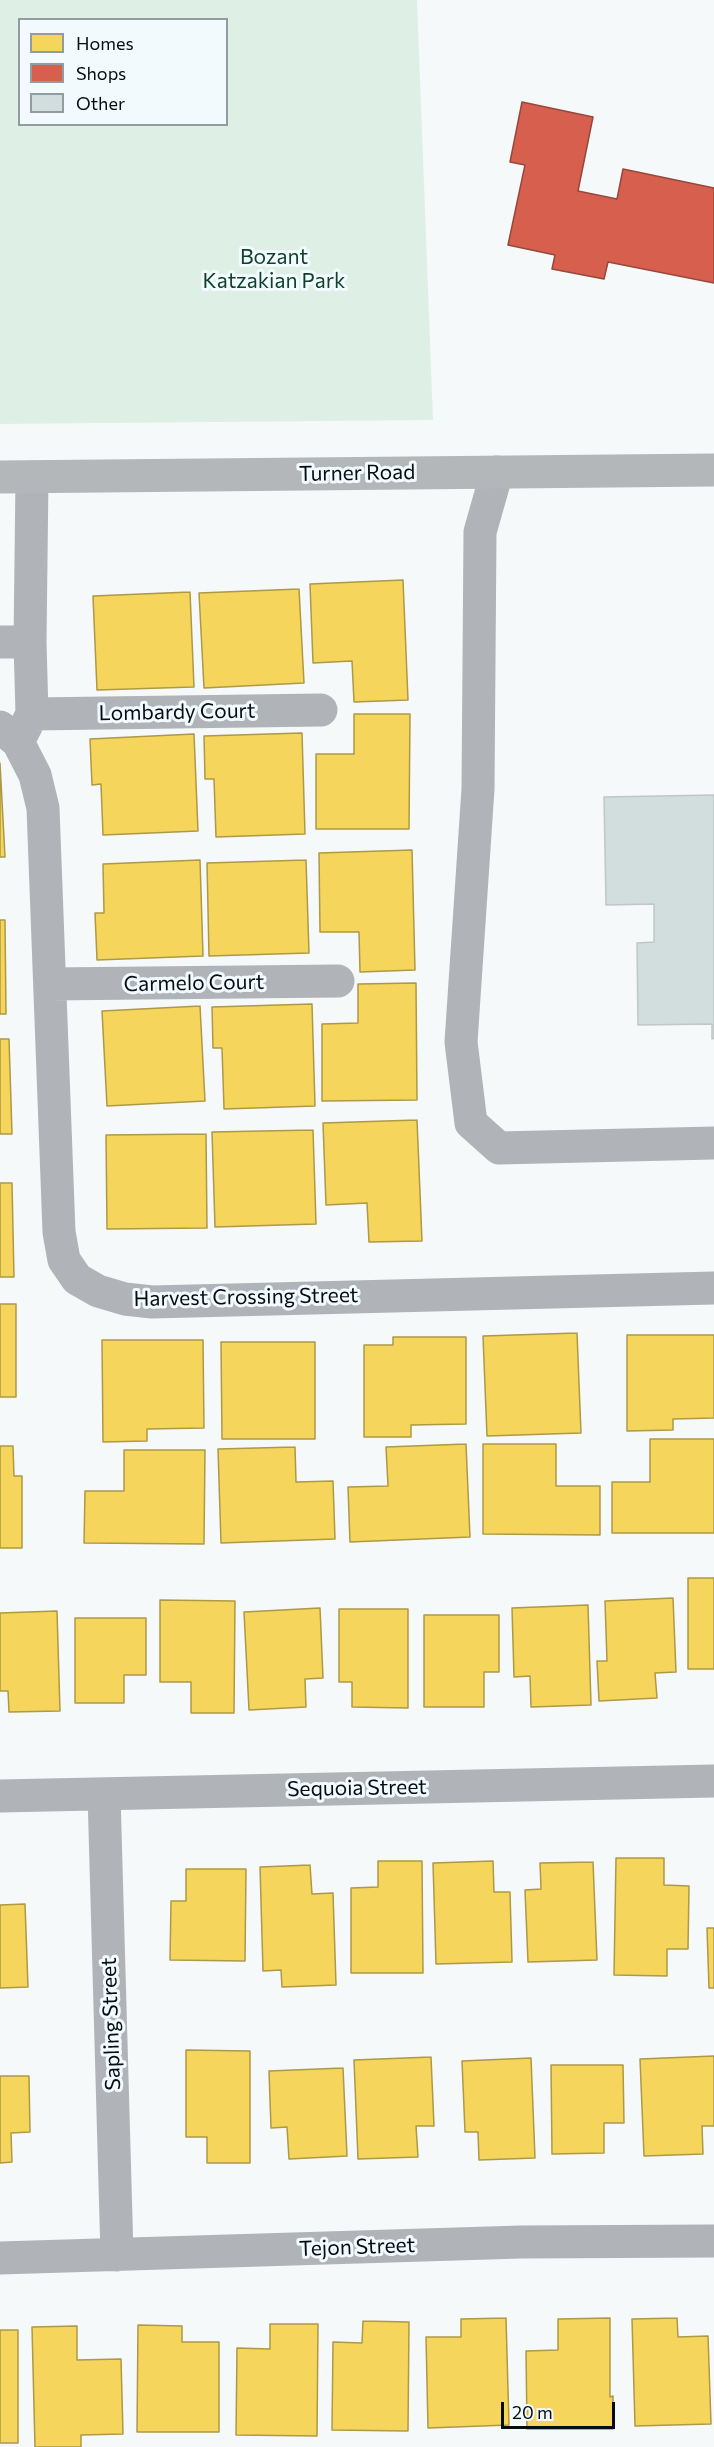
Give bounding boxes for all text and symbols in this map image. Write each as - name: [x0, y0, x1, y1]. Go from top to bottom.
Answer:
- legend: [18, 18, 228, 126]
- text: Homes: [76, 32, 134, 54]
- text: Shops: [76, 62, 126, 84]
- text: Other: [76, 92, 125, 114]
- park label: Bozant Katzakian Park: [203, 244, 345, 294]
- street label: Turner Road: [299, 459, 415, 487]
- street label: Lombardy Court: [98, 698, 256, 726]
- street label: Carmelo Court: [123, 969, 265, 997]
- street label: Harvest Crossing Street: [133, 1282, 359, 1312]
- street label: Sequoia Street: [287, 1774, 427, 1802]
- street label: Sapling Street: [96, 1957, 126, 2091]
- street label: Tejon Street: [298, 2232, 416, 2262]
- scale bar: [504, 2390, 618, 2428]
- text: 20 m: [512, 2401, 553, 2423]

